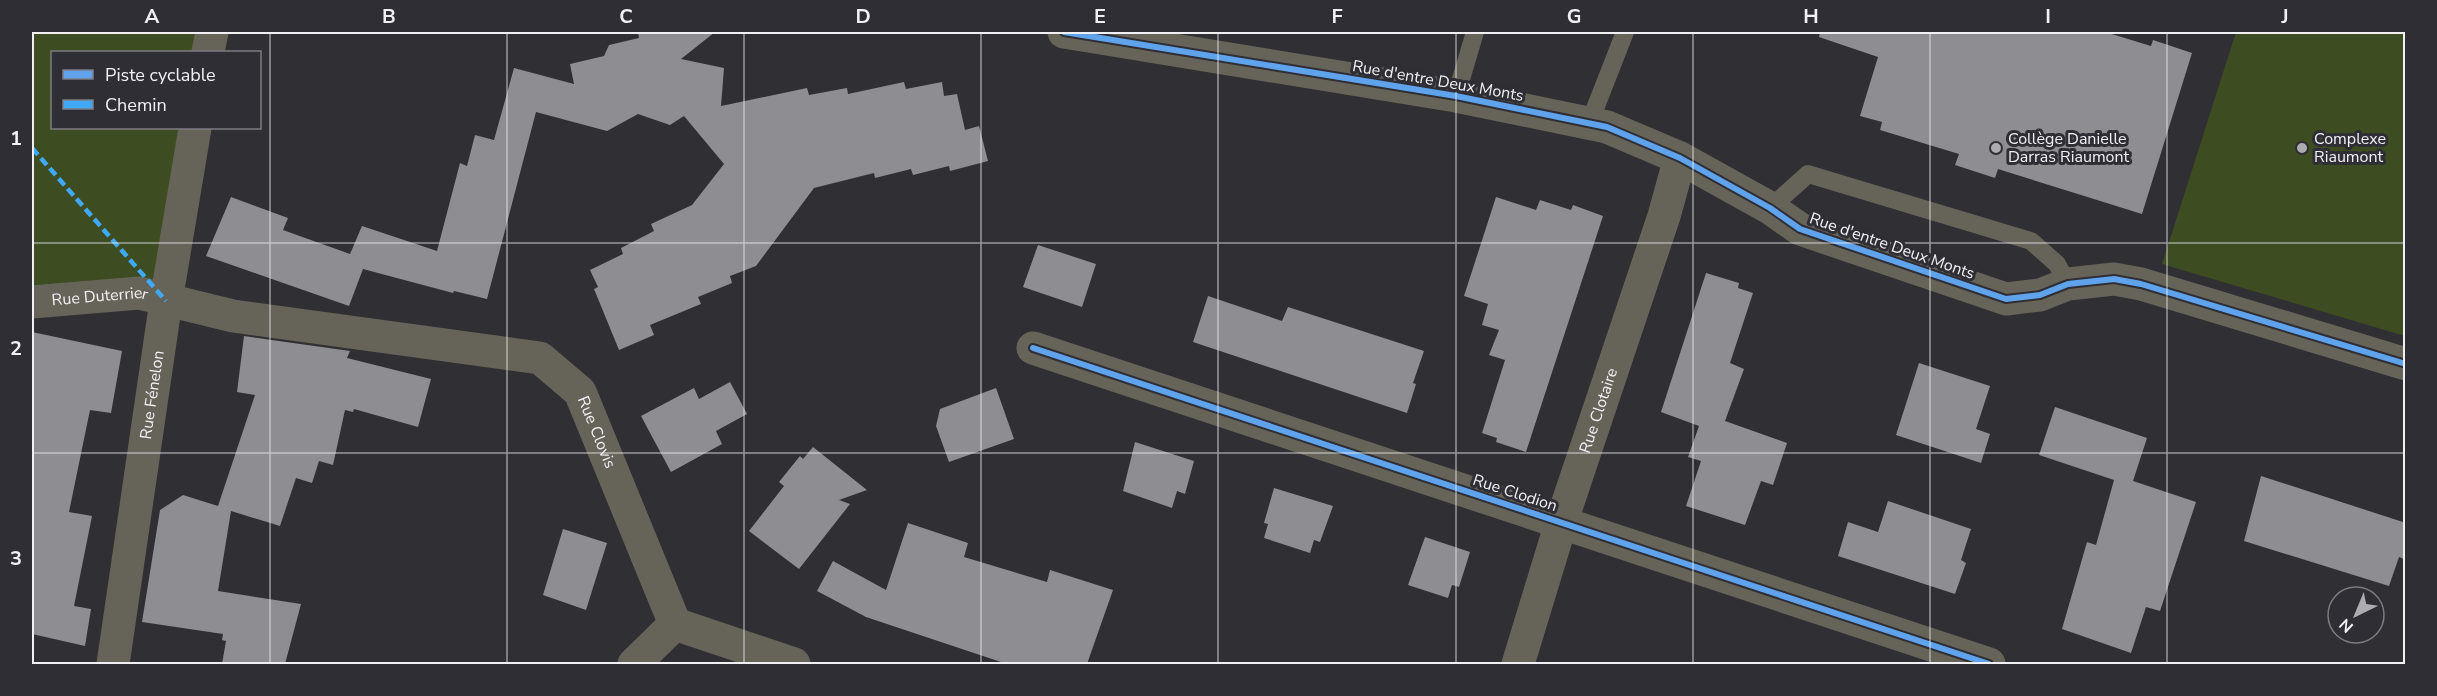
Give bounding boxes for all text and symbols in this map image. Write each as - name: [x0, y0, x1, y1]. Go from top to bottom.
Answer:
- text: A: [145, 3, 160, 30]
- text: B: [382, 3, 396, 30]
- text: C: [619, 3, 633, 30]
- text: D: [855, 3, 871, 30]
- text: E: [1094, 3, 1106, 30]
- text: F: [1331, 3, 1343, 30]
- text: G: [1567, 3, 1581, 30]
- text: H: [1803, 3, 1819, 30]
- text: I: [2045, 3, 2051, 30]
- text: J: [2280, 3, 2289, 30]
- legend: [51, 51, 261, 129]
- street label: Rue d'entre Deux Monts: [1351, 55, 1525, 107]
- text: Piste cyclable: [105, 63, 216, 87]
- text: Chemin: [105, 93, 167, 117]
- text: 1: [10, 125, 22, 152]
- place label: Collège Danielle Darras Riaumont: [2008, 128, 2130, 168]
- place label: Complexe Riaumont: [2314, 128, 2386, 168]
- marker: Collège Danielle Darras Riaumont: [1989, 141, 2003, 155]
- marker: Complexe Riaumont: [2295, 141, 2309, 155]
- street label: Rue d'entre Deux Monts: [1806, 207, 1978, 285]
- street label: Rue Duterrier: [51, 282, 151, 311]
- text: 2: [10, 335, 22, 362]
- street label: Rue Fénelon: [135, 349, 170, 441]
- street label: Rue Clotaire: [1574, 365, 1623, 456]
- street label: Rue Clovis: [572, 393, 621, 472]
- street label: Rue Clodion: [1470, 469, 1560, 517]
- text: 3: [10, 545, 22, 572]
- north arrow: [2326, 585, 2386, 645]
- text: N: [2335, 613, 2358, 637]

